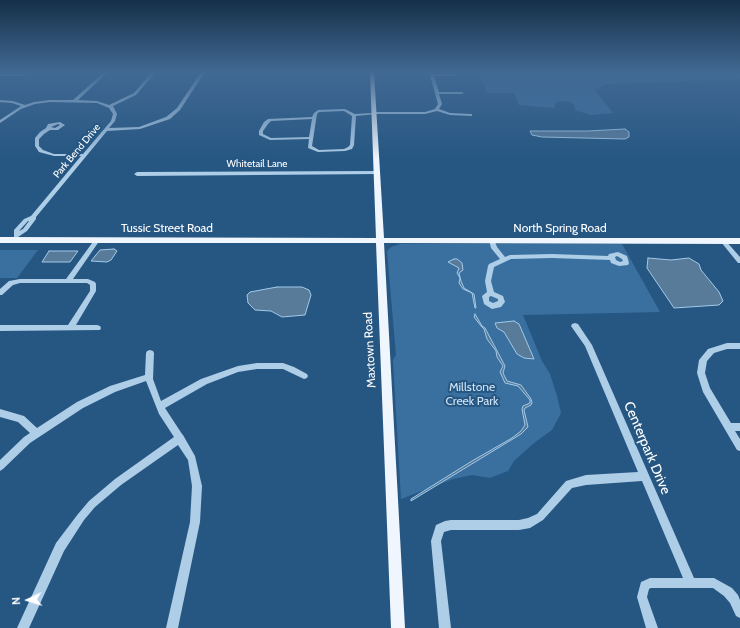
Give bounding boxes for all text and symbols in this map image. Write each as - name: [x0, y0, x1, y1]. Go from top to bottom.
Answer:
- street label: Park Bend Drive: [51, 121, 103, 181]
- street label: Whitetail Lane: [227, 158, 287, 170]
- street label: Tussic Street Road: [121, 221, 213, 235]
- street label: North Spring Road: [513, 221, 607, 235]
- street label: Maxtown Road: [361, 312, 379, 388]
- park label: Millstone Creek Park: [446, 380, 498, 408]
- street label: Centerpark Drive: [620, 399, 674, 497]
- north arrow: [8, 580, 48, 620]
- text: N: [9, 596, 23, 605]

